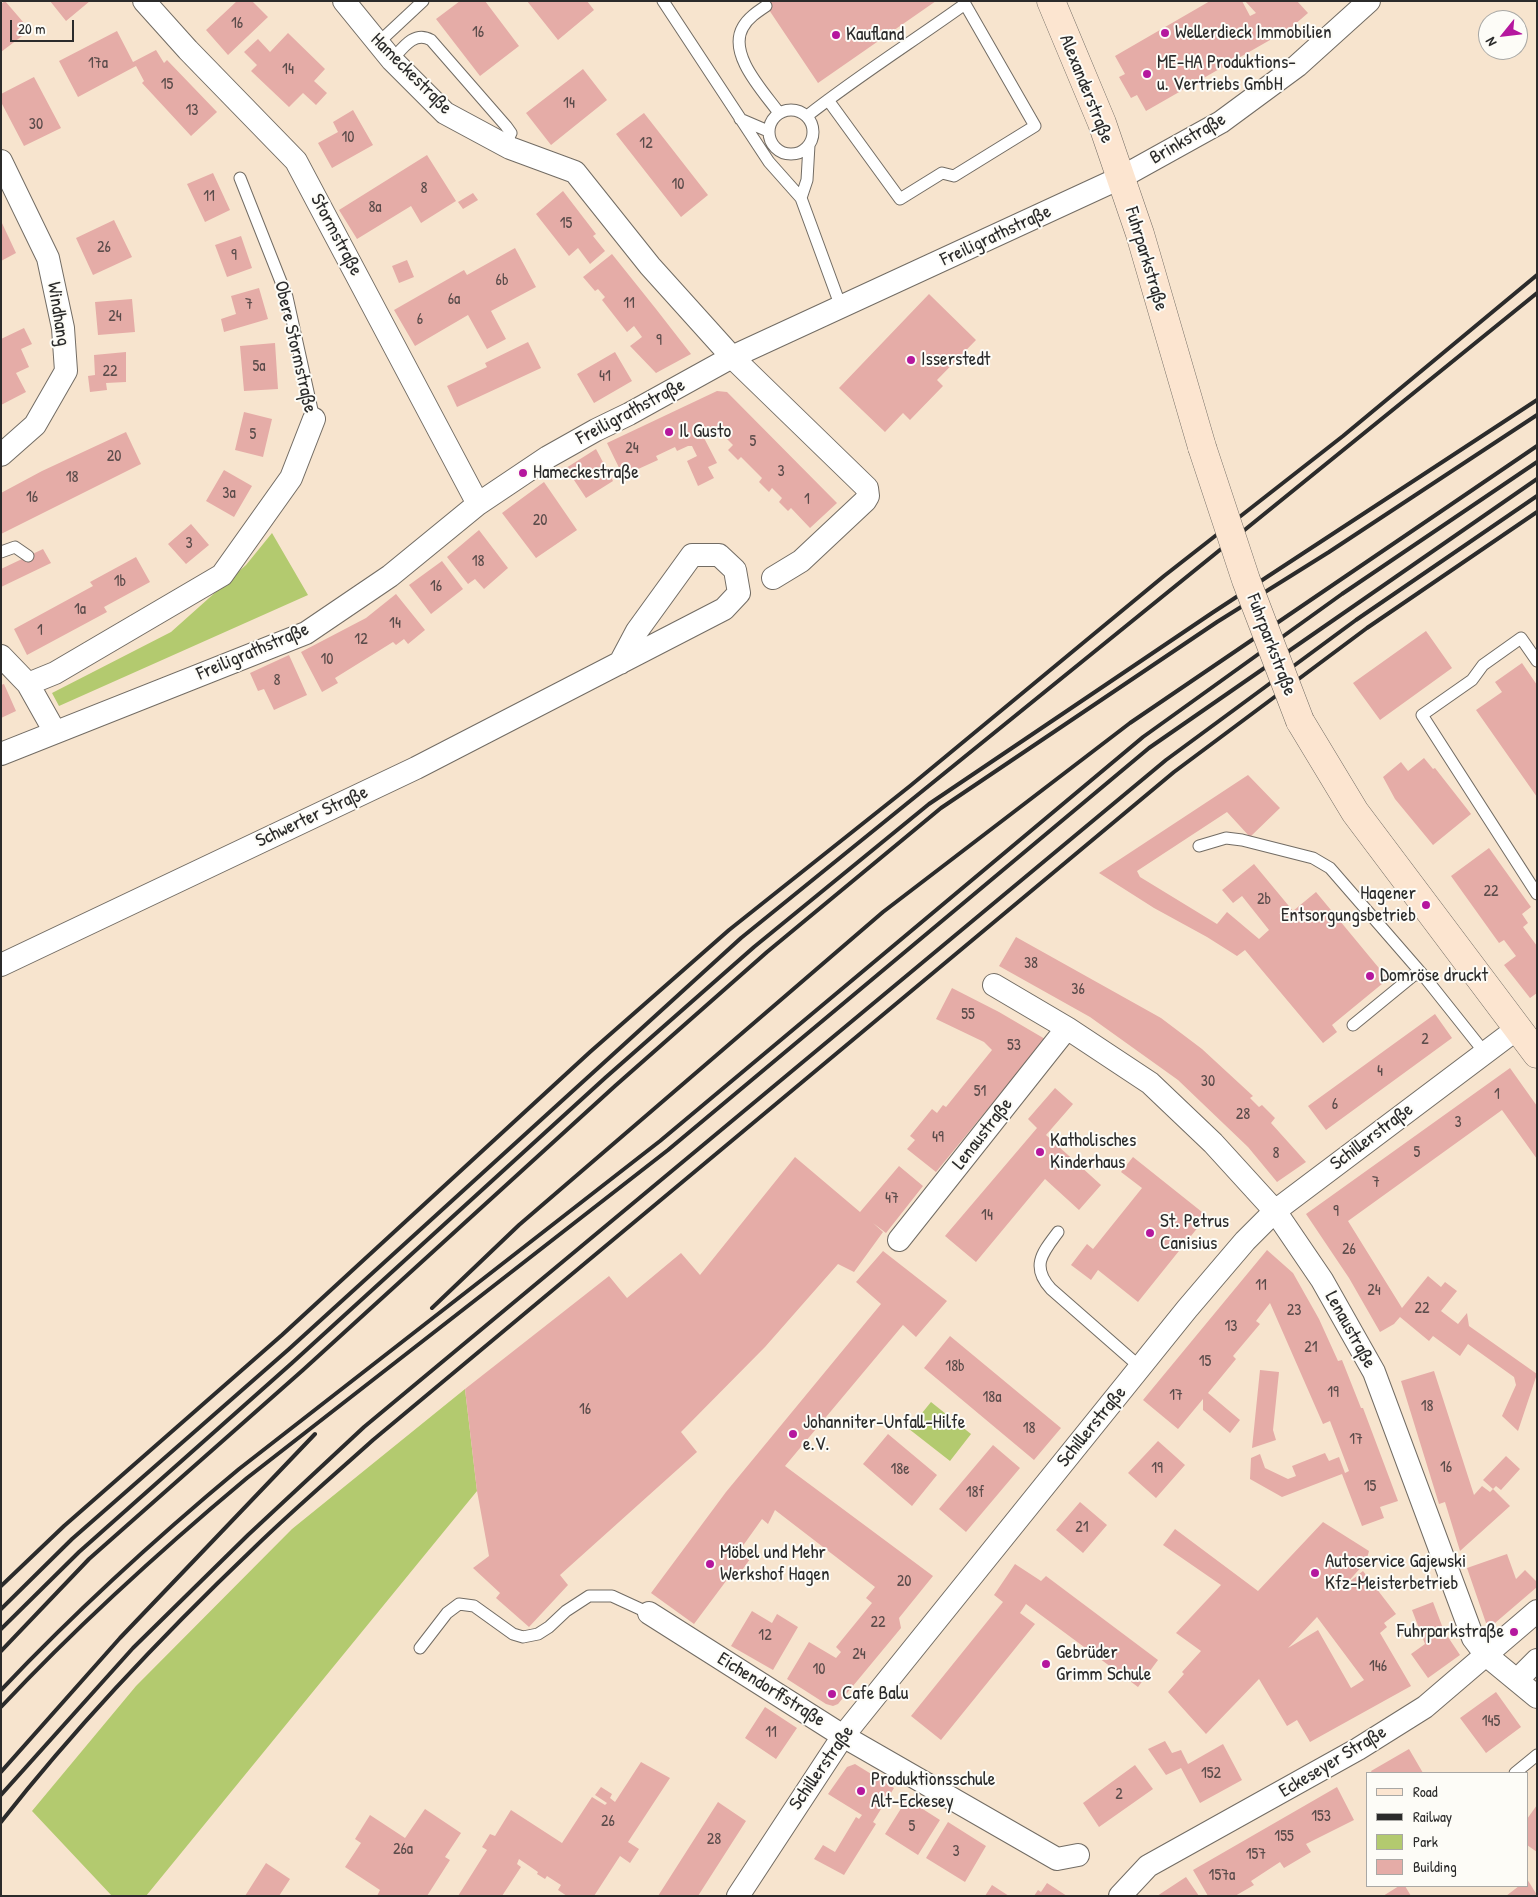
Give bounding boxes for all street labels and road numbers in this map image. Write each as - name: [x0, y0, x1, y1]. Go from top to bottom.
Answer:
- street label: Hameckestraße: [366, 29, 456, 119]
- street label: Alexanderstraße: [1054, 31, 1118, 147]
- street label: Brinkstraße: [1146, 108, 1230, 170]
- street label: Stormstraße: [305, 190, 367, 280]
- street label: Freiligrathstraße: [937, 200, 1055, 272]
- street label: Fuhrparkstraße: [1119, 204, 1173, 314]
- street label: Obere Stormstraße: [269, 279, 321, 415]
- street label: Windhang: [42, 280, 74, 348]
- street label: Freiligrathstraße: [573, 374, 689, 450]
- street label: Fuhrparkstraße: [1241, 591, 1301, 699]
- street label: Freiligrathstraße: [194, 618, 312, 686]
- street label: Schwerter Straße: [252, 781, 372, 853]
- street label: Lenaustraße: [948, 1094, 1018, 1174]
- street label: Schillerstraße: [1326, 1099, 1418, 1175]
- street label: Lenaustraße: [1320, 1288, 1380, 1372]
- street label: Schillerstraße: [1052, 1382, 1132, 1472]
- street label: Eichendorffstraße: [713, 1648, 829, 1732]
- street label: Schillerstraße: [785, 1721, 859, 1815]
- street label: Eckeseyer Straße: [1275, 1721, 1391, 1803]

